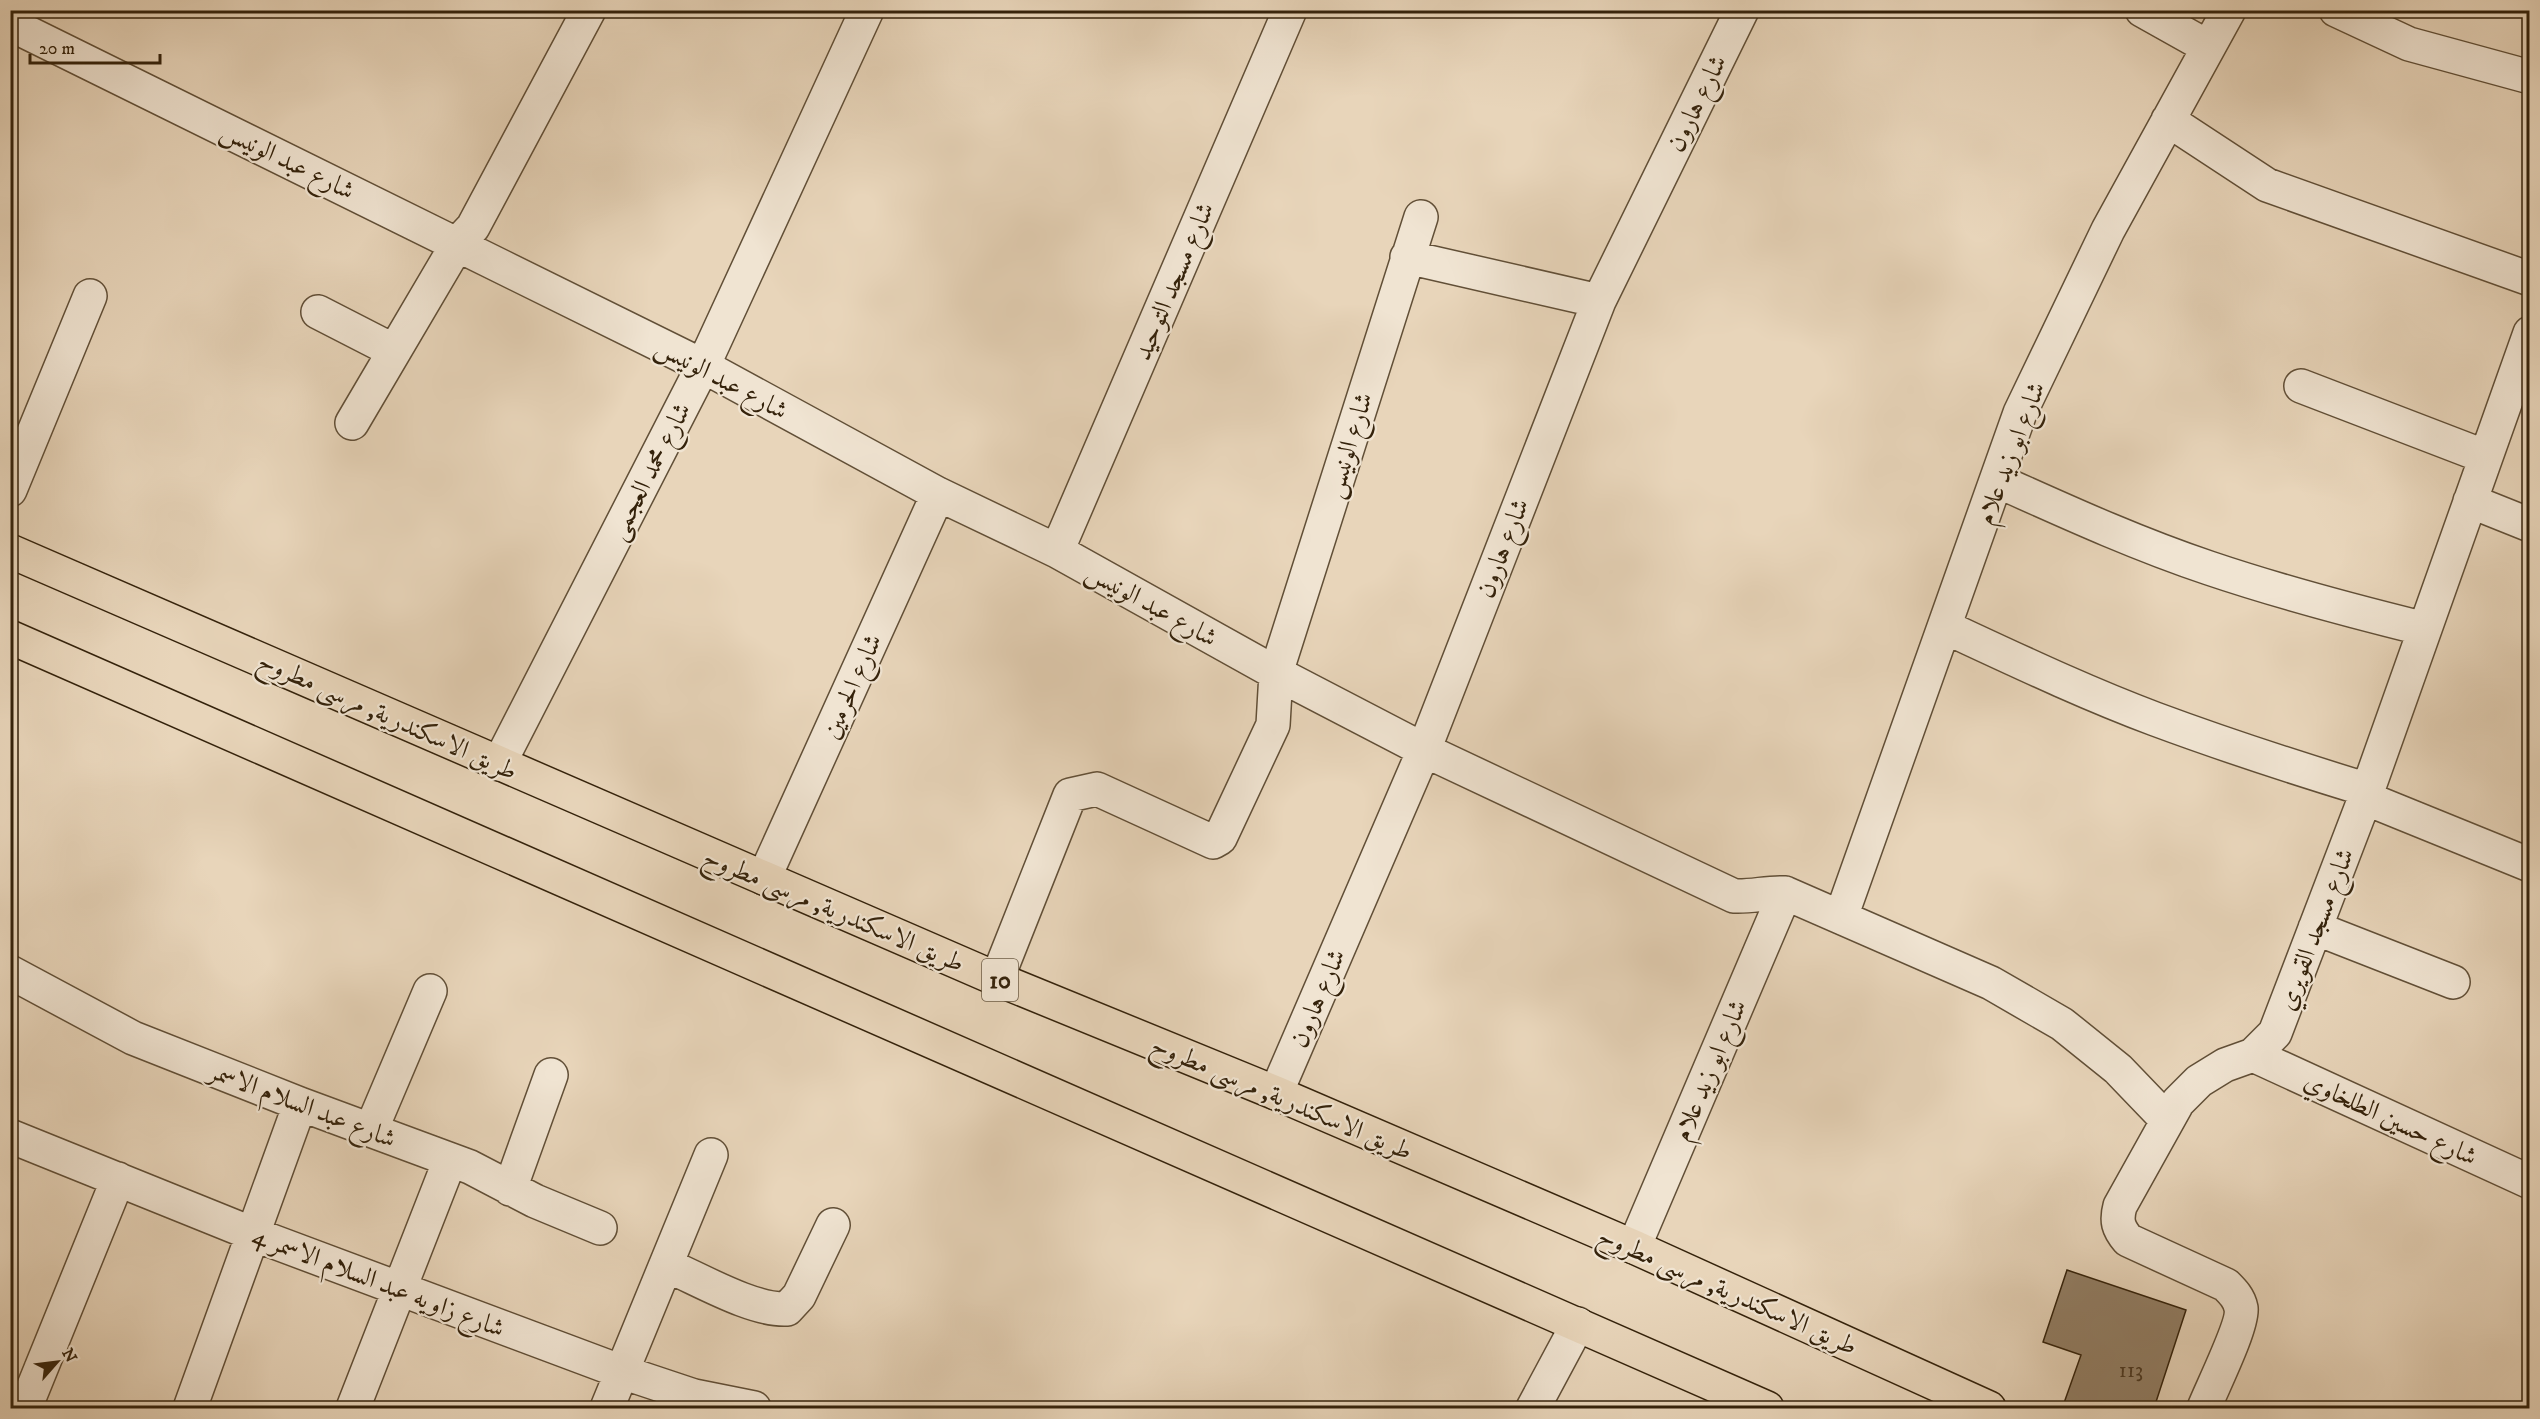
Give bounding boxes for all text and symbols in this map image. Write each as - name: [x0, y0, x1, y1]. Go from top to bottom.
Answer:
- scale bar: [30, 27, 160, 65]
- text: 20 m: [39, 38, 75, 60]
- street label: شارع هارون: [1660, 50, 1739, 159]
- street label: شارع عبد الونيس: [213, 115, 360, 212]
- street label: شارع مسجد التوحيد: [1126, 198, 1226, 367]
- street label: شارع عبد الونيس: [648, 331, 793, 432]
- street label: شارع ابو زيد علام: [1969, 377, 2058, 532]
- street label: شارع الونيس: [1318, 389, 1385, 503]
- street label: شارع محمد العجمى: [602, 397, 703, 548]
- street label: شارع هارون: [1469, 494, 1541, 604]
- street label: شارع عبد الونيس: [1078, 556, 1223, 658]
- street label: شارع الحرمين: [815, 629, 894, 746]
- street label: طريق الاسكندرية, مرسى مطروح: [250, 644, 522, 794]
- street label: طريق الاسكندرية, مرسى مطروح: [695, 840, 969, 986]
- street label: شارع مسجد القويري: [2270, 844, 2366, 1017]
- street label: شارع هارون: [1283, 944, 1358, 1054]
- road number: 10: [982, 959, 1018, 1001]
- street label: شارع ابو زيد علام: [1666, 995, 1760, 1148]
- street label: طريق الاسكندرية, مرسى مطروح: [1143, 1028, 1417, 1174]
- street label: شارع عبد السلام الاسمر: [200, 1054, 400, 1161]
- street label: شارع حسين الطلخاوي: [2297, 1065, 2482, 1178]
- street label: شارع زاويه عبد السلام الاسمر 4: [246, 1219, 509, 1350]
- street label: طريق الاسكندرية, مرسى مطروح: [1590, 1219, 1862, 1369]
- north arrow: [27, 1332, 87, 1392]
- text: N: [57, 1345, 81, 1366]
- house number: 113: [2119, 1357, 2143, 1384]

